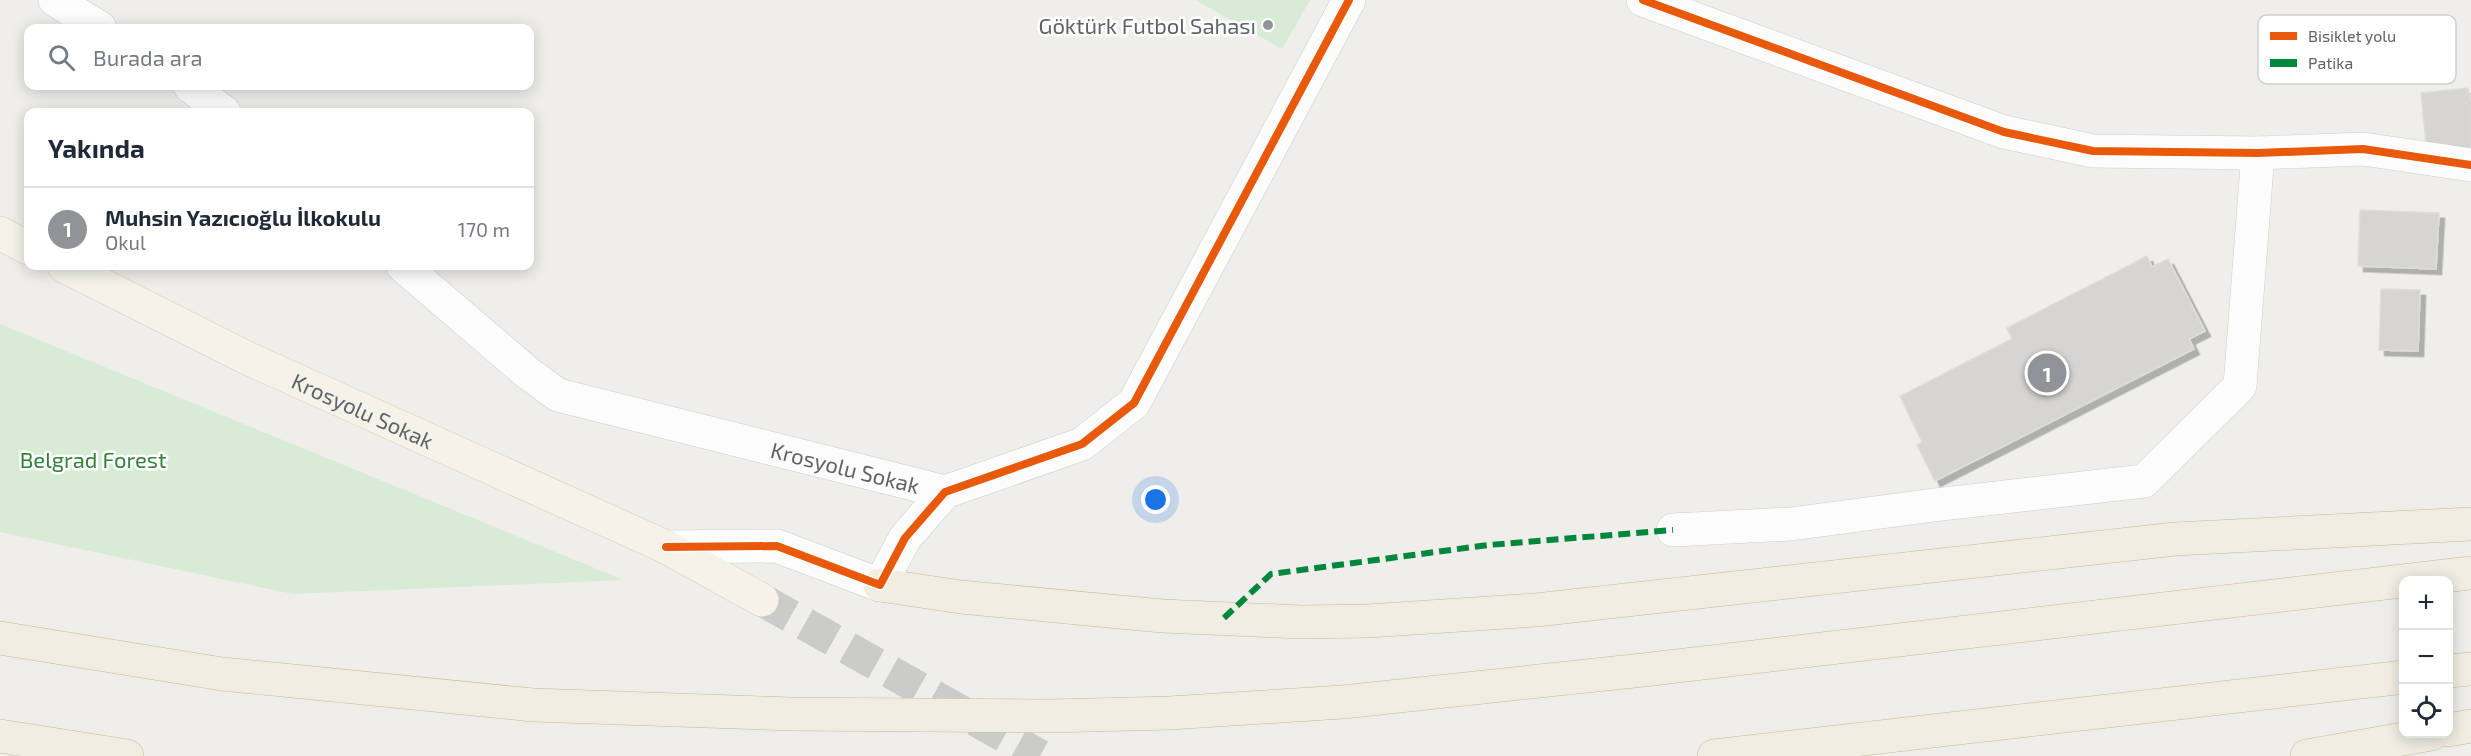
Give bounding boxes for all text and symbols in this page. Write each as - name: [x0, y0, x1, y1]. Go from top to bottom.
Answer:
- place label: Göktürk Futbol Sahası: [1039, 12, 1256, 38]
- legend: [2258, 15, 2456, 84]
- marker: Göktürk Futbol Sahası: [1261, 18, 1275, 32]
- search box: [24, 24, 534, 90]
- text: Bisiklet yolu: [2308, 26, 2396, 45]
- icon: search: [45, 41, 78, 74]
- text: Burada ara: [93, 44, 203, 70]
- text: Patika: [2308, 53, 2353, 72]
- text: Yakında: [48, 132, 145, 163]
- text: Muhsin Yazıcıoğlu İlkokulu: [105, 204, 381, 230]
- text: 1: [63, 217, 72, 241]
- text: 170 m: [458, 217, 510, 241]
- text: Okul: [105, 230, 146, 254]
- pin: 1: [2028, 350, 2066, 395]
- street label: Krosyolu Sokak: [288, 367, 438, 454]
- street label: Krosyolu Sokak: [768, 436, 922, 498]
- park label: Belgrad Forest: [20, 446, 166, 472]
- your location: [1141, 485, 1170, 514]
- map controls: [2399, 576, 2453, 738]
- button: +: [2399, 576, 2453, 630]
- button: −: [2399, 630, 2453, 684]
- button: locate: [2399, 684, 2453, 738]

